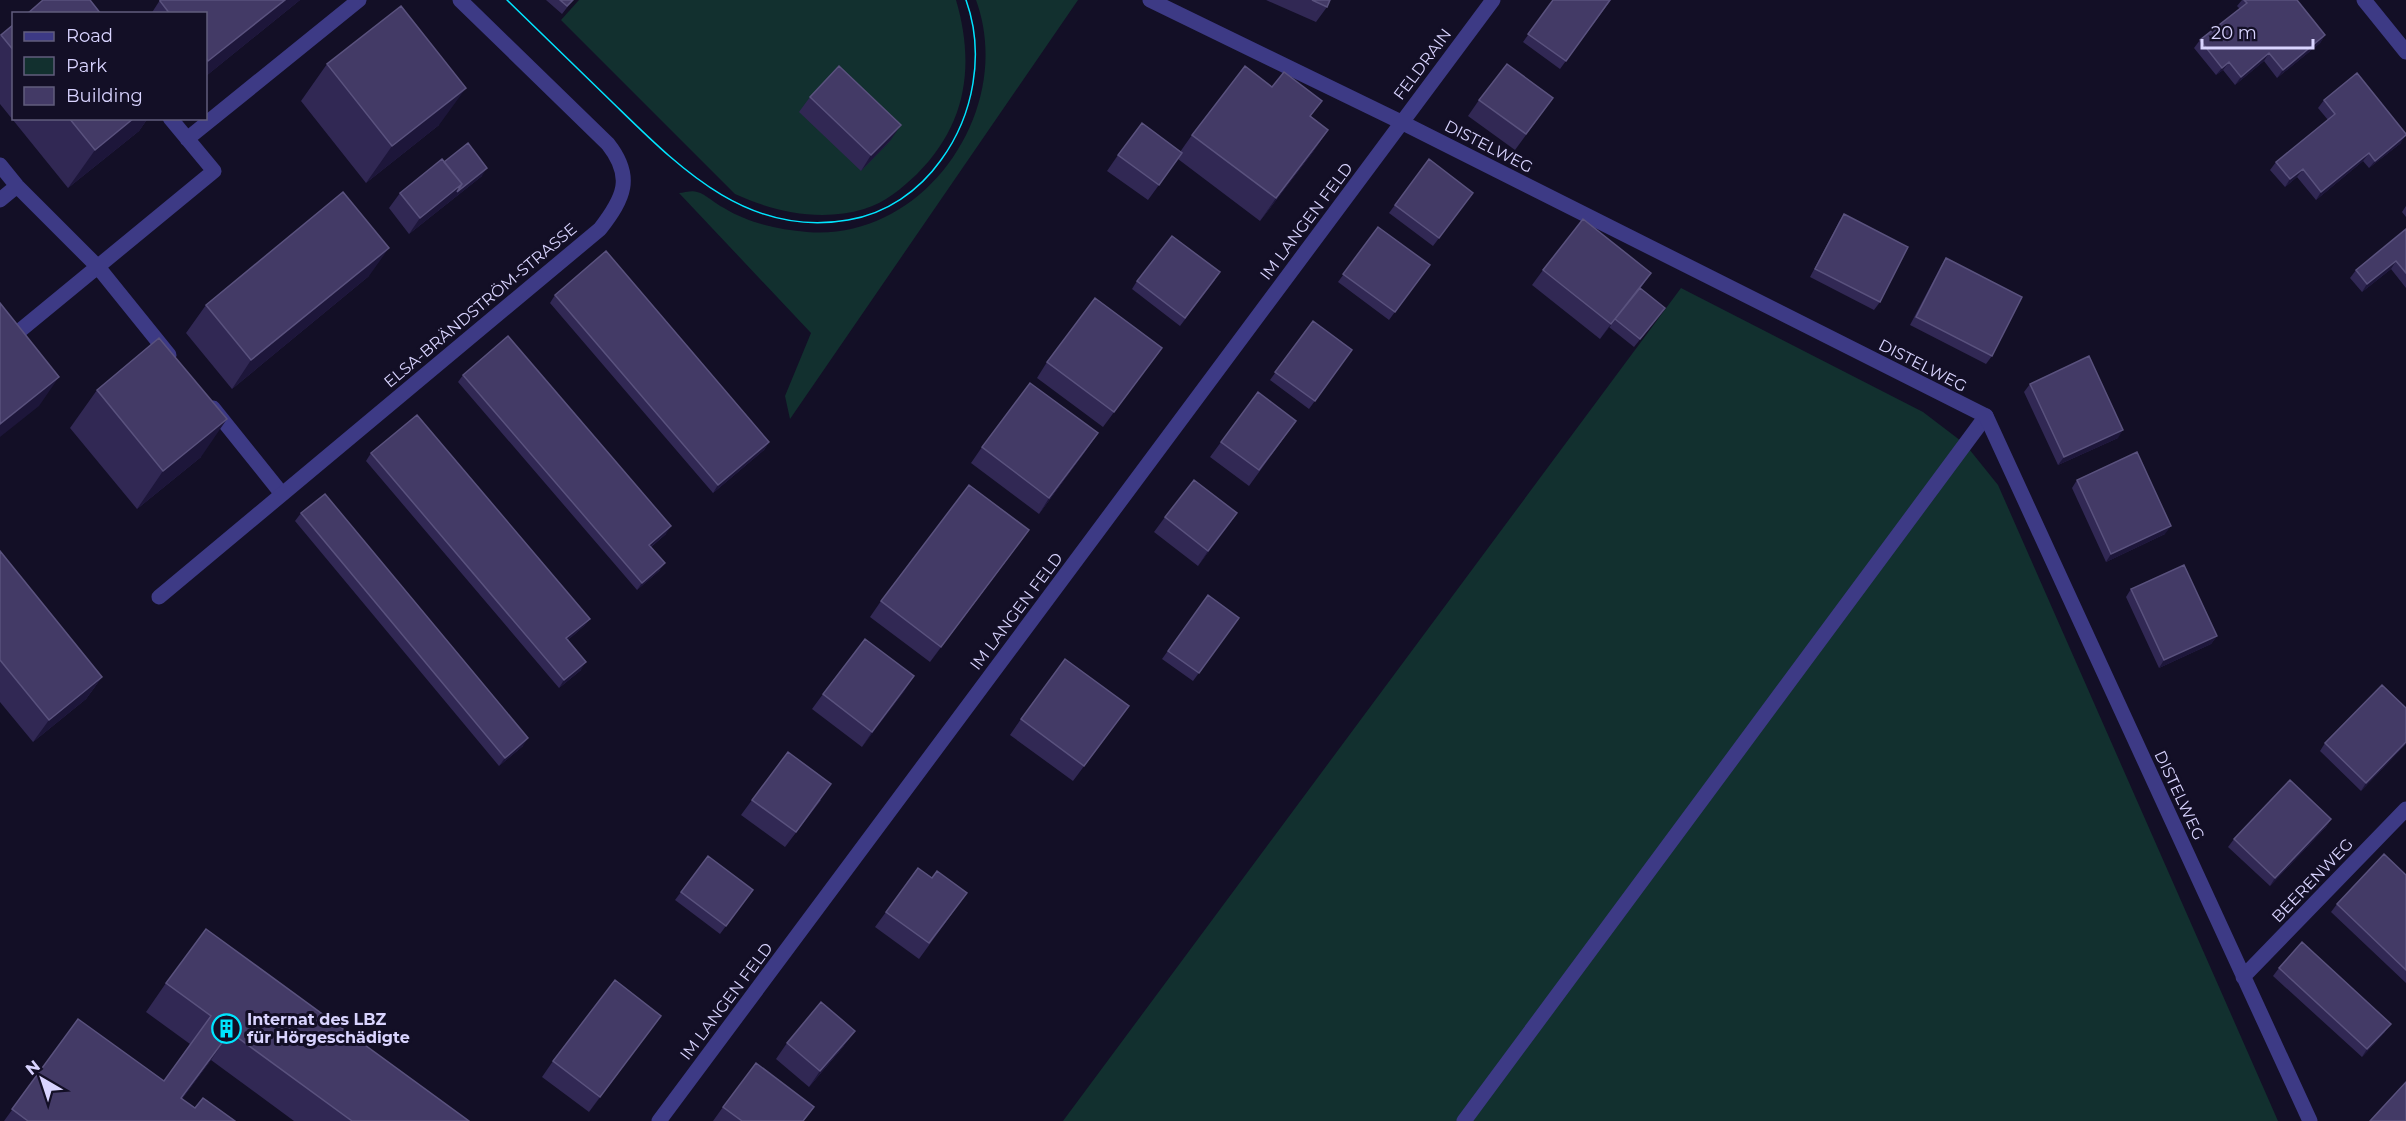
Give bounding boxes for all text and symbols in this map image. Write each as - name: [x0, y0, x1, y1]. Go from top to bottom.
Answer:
- legend: [12, 12, 207, 120]
- scale bar: [2202, 12, 2313, 50]
- text: 20 m: [2211, 22, 2257, 44]
- text: Road: [66, 25, 113, 47]
- street label: FELDRAIN: [1389, 25, 1455, 104]
- text: Park: [66, 55, 107, 77]
- text: Building: [66, 85, 143, 107]
- street label: DISTELWEG: [1441, 116, 1536, 177]
- street label: IM LANGEN FELD: [1256, 159, 1357, 284]
- street label: ELSA-BRÄNDSTRÖM-STRASSE: [379, 218, 581, 392]
- street label: DISTELWEG: [1875, 335, 1970, 396]
- street label: IM LANGEN FELD: [966, 549, 1067, 674]
- street label: DISTELWEG: [2150, 747, 2209, 843]
- street label: BEERENWEG: [2268, 835, 2357, 926]
- street label: IM LANGEN FELD: [676, 939, 777, 1064]
- place label: Internat des LBZ für Hörgeschädigte: [247, 1010, 410, 1047]
- building icon: Internat des LBZ für Hörgeschädigte: [210, 1012, 242, 1044]
- north arrow: [12, 1049, 72, 1109]
- text: N: [22, 1056, 44, 1079]

